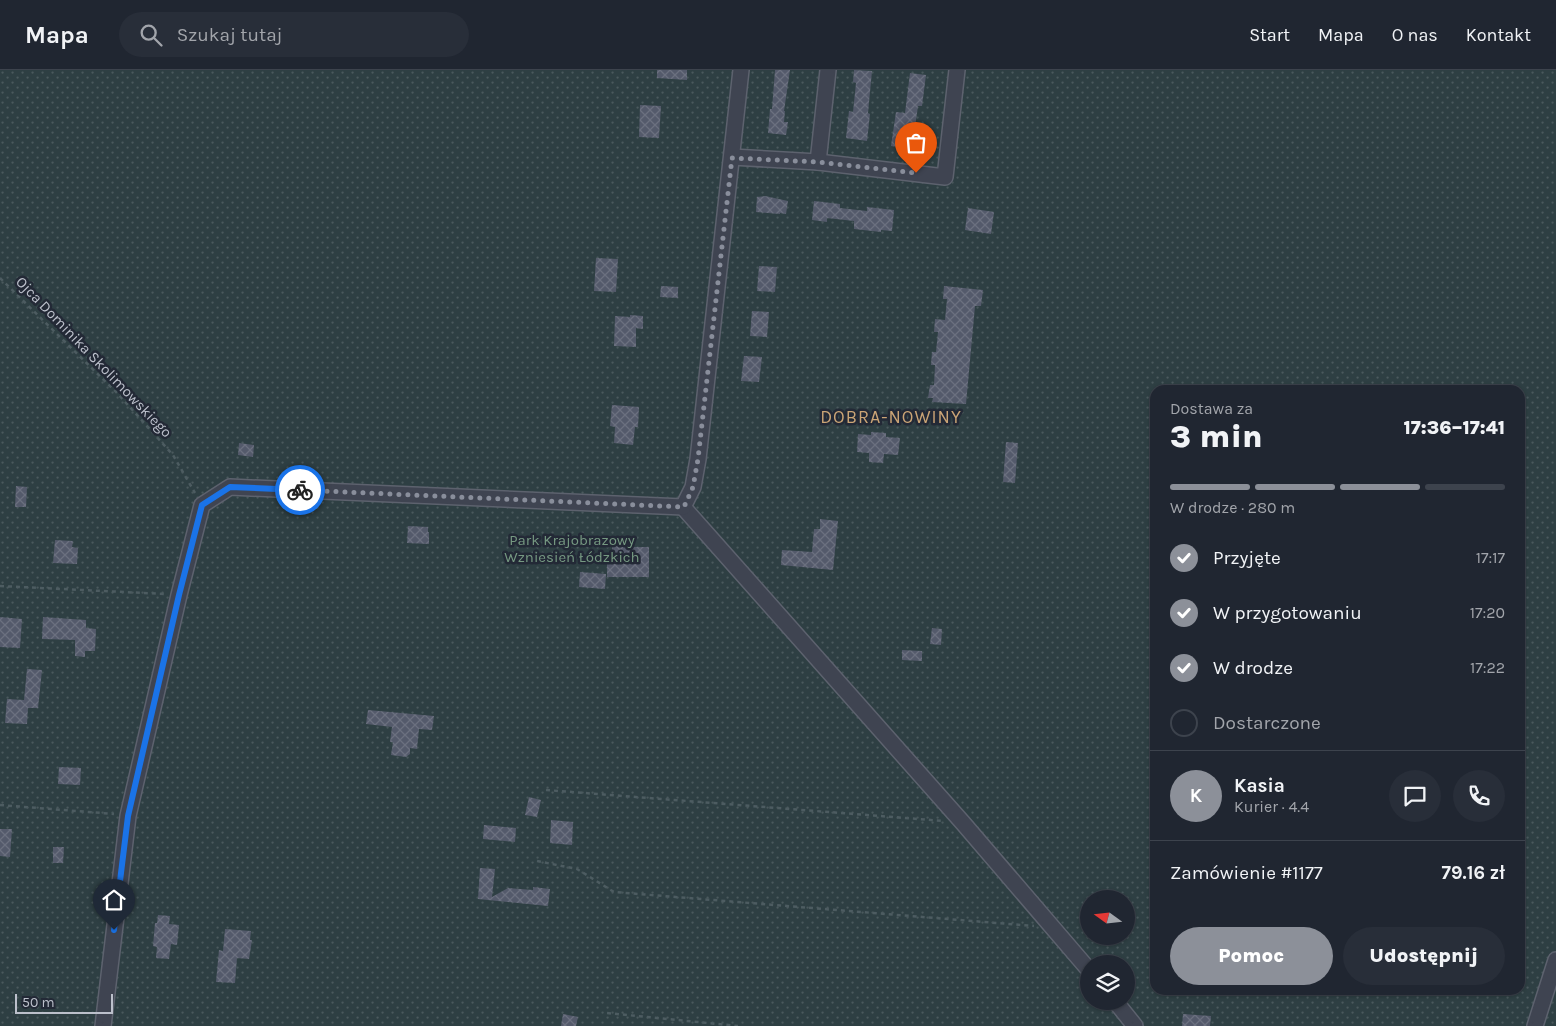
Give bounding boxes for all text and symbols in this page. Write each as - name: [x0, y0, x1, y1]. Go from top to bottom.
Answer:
- search box: [119, 12, 469, 57]
- text: Mapa: [25, 21, 89, 49]
- icon: search: [137, 21, 165, 49]
- text: Szukaj tutaj: [177, 24, 283, 46]
- text: Start: [1249, 24, 1290, 46]
- text: Mapa: [1318, 24, 1364, 46]
- text: O nas: [1392, 24, 1438, 46]
- text: Kontakt: [1466, 24, 1531, 46]
- pin: [895, 122, 937, 173]
- icon: bag: [902, 129, 930, 157]
- street label: Ojca Dominika Skolimowskiego: [12, 273, 176, 441]
- text: Dostawa za: [1170, 399, 1253, 418]
- district label: DOBRA-NOWINY: [820, 406, 962, 428]
- text: 17:36–17:41: [1404, 417, 1505, 439]
- text: 3 min: [1170, 418, 1263, 455]
- courier: [275, 465, 325, 515]
- icon: bike: [286, 476, 314, 504]
- text: W drodze · 280 m: [1170, 498, 1295, 517]
- park label: Park Krajobrazowy Wzniesień Łódzkich: [504, 531, 640, 566]
- icon: check: [1170, 544, 1198, 572]
- text: Przyjęte: [1213, 547, 1281, 569]
- text: 17:17: [1476, 548, 1505, 567]
- icon: check: [1170, 599, 1198, 627]
- text: W przygotowaniu: [1213, 602, 1362, 624]
- text: 17:20: [1470, 603, 1505, 622]
- icon: check: [1170, 654, 1198, 682]
- text: W drodze: [1213, 657, 1293, 679]
- text: 17:22: [1470, 658, 1505, 677]
- text: Dostarczone: [1213, 712, 1321, 734]
- button: chat: [1389, 770, 1441, 822]
- button: phone: [1453, 770, 1505, 822]
- text: Kasia: [1234, 775, 1285, 797]
- text: K: [1190, 785, 1202, 807]
- text: Kurier · 4.4: [1234, 797, 1309, 816]
- text: Zamówienie #1177: [1170, 862, 1323, 884]
- text: 79.16 zł: [1442, 862, 1505, 884]
- pin: [93, 879, 135, 930]
- icon: home: [100, 886, 128, 914]
- north arrow: [1080, 890, 1135, 945]
- map controls: [1080, 890, 1135, 1010]
- button: Pomoc: [1170, 927, 1333, 985]
- button: Udostępnij: [1343, 927, 1505, 985]
- button: layers: [1080, 955, 1135, 1010]
- scale bar: [15, 991, 112, 1014]
- text: 50 m: [22, 994, 55, 1011]

